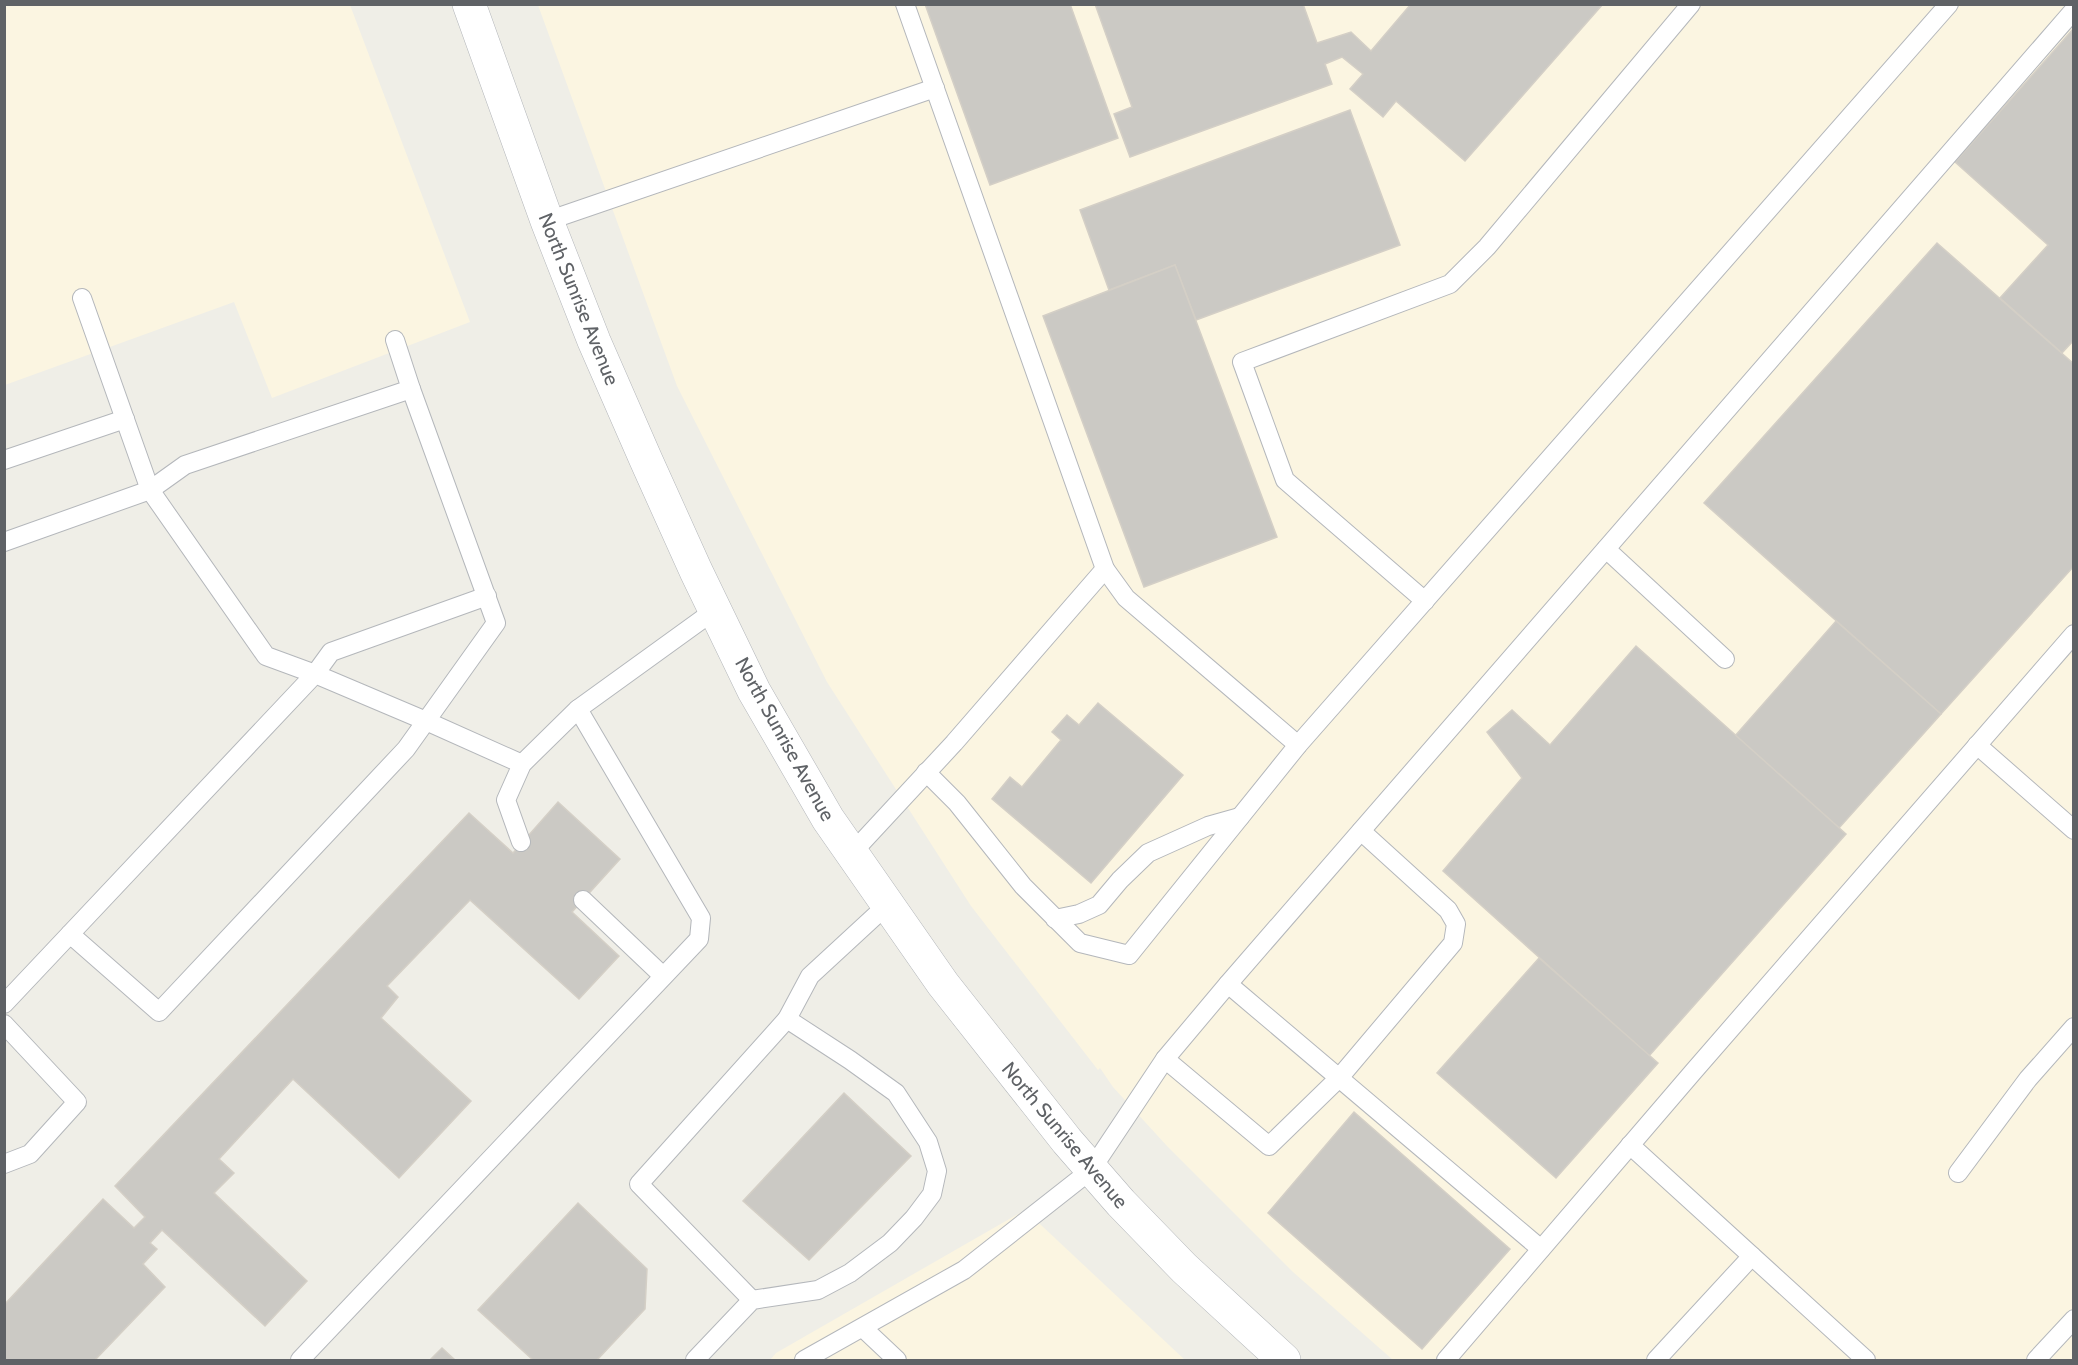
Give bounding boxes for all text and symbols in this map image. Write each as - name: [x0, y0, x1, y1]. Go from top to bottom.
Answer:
- street label: North Sunrise Avenue: [534, 209, 624, 389]
- street label: North Sunrise Avenue: [730, 653, 840, 825]
- street label: North Sunrise Avenue: [997, 1057, 1133, 1213]

